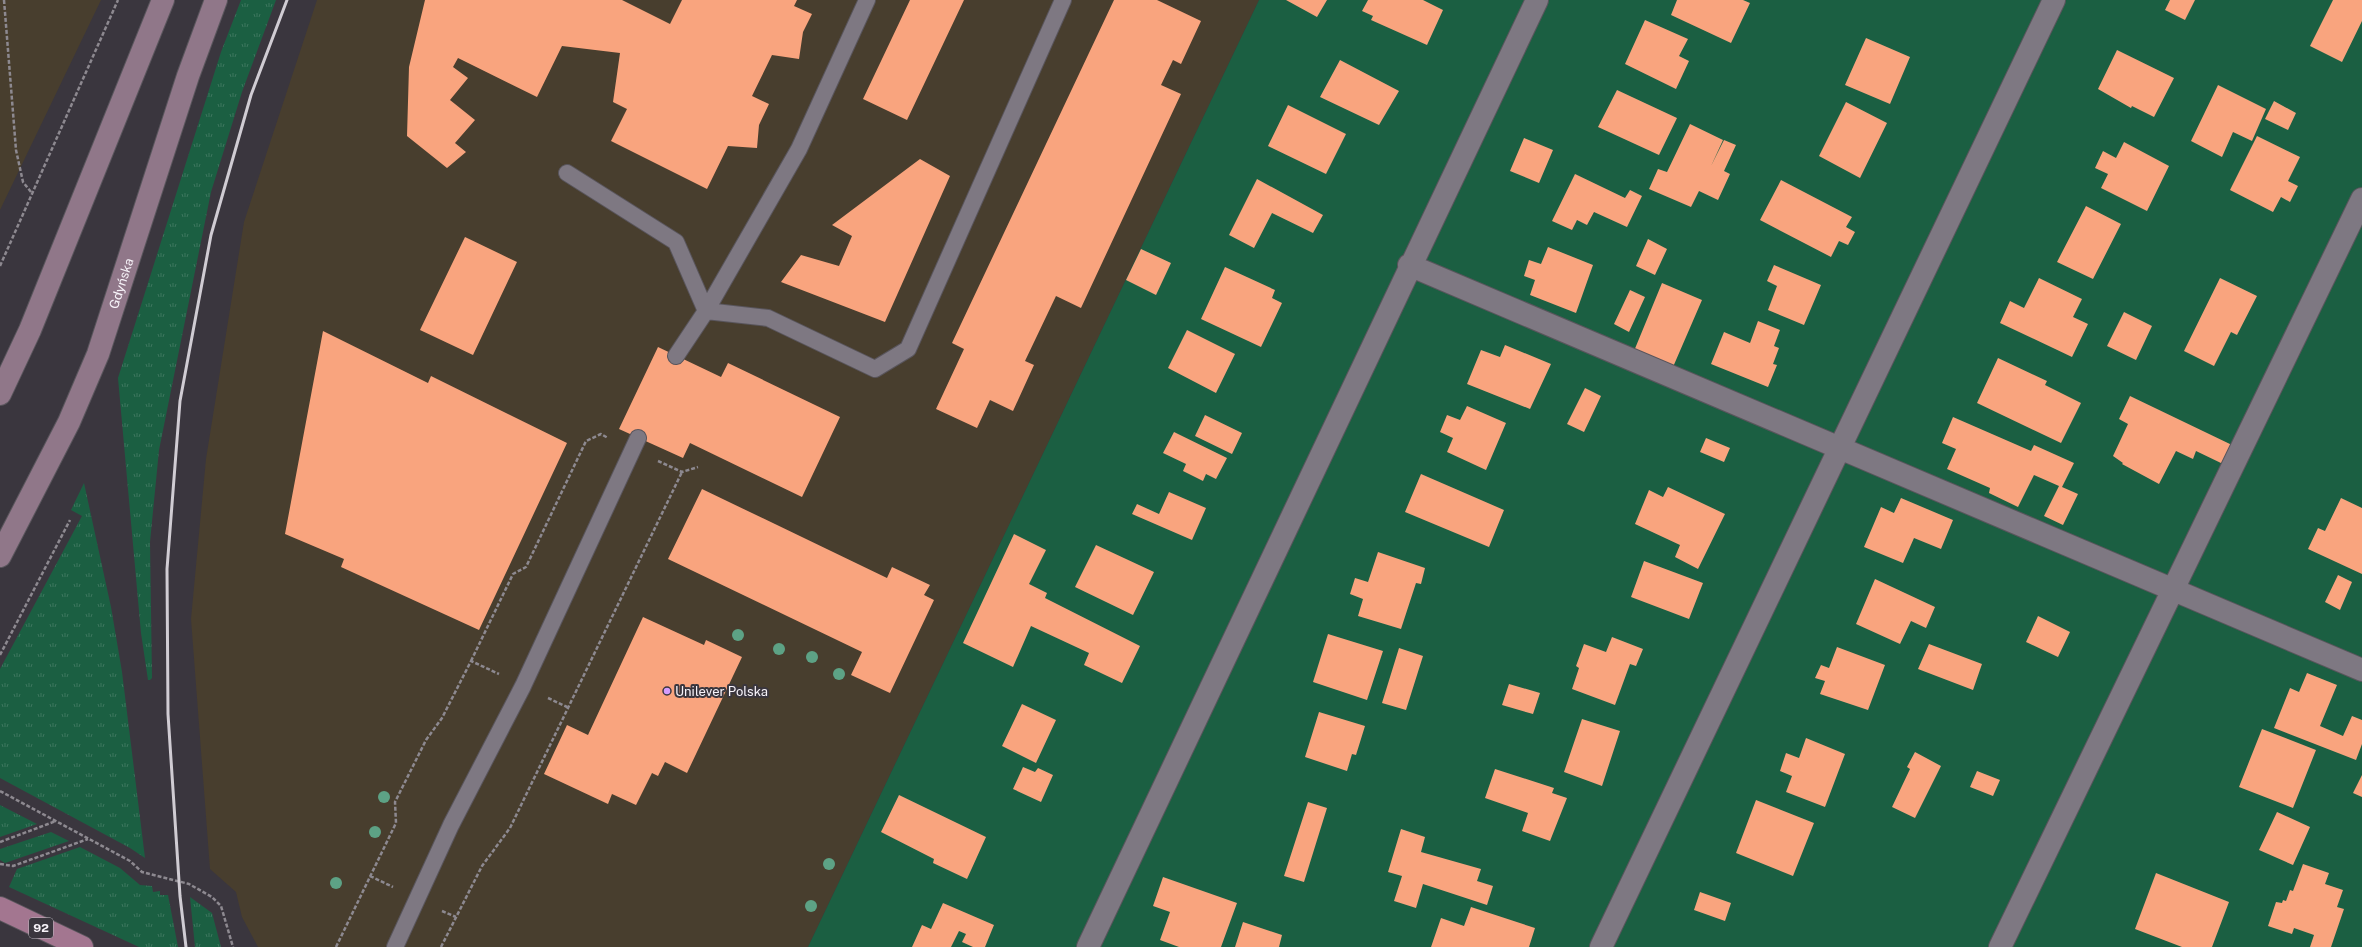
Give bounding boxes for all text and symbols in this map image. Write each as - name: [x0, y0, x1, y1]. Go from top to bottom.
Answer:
- street label: Gdyńska: [106, 256, 136, 311]
- place label: Unilever Polska: [675, 684, 768, 699]
- marker: Unilever Polska: [662, 686, 672, 696]
- road number: 92: [29, 918, 53, 938]

